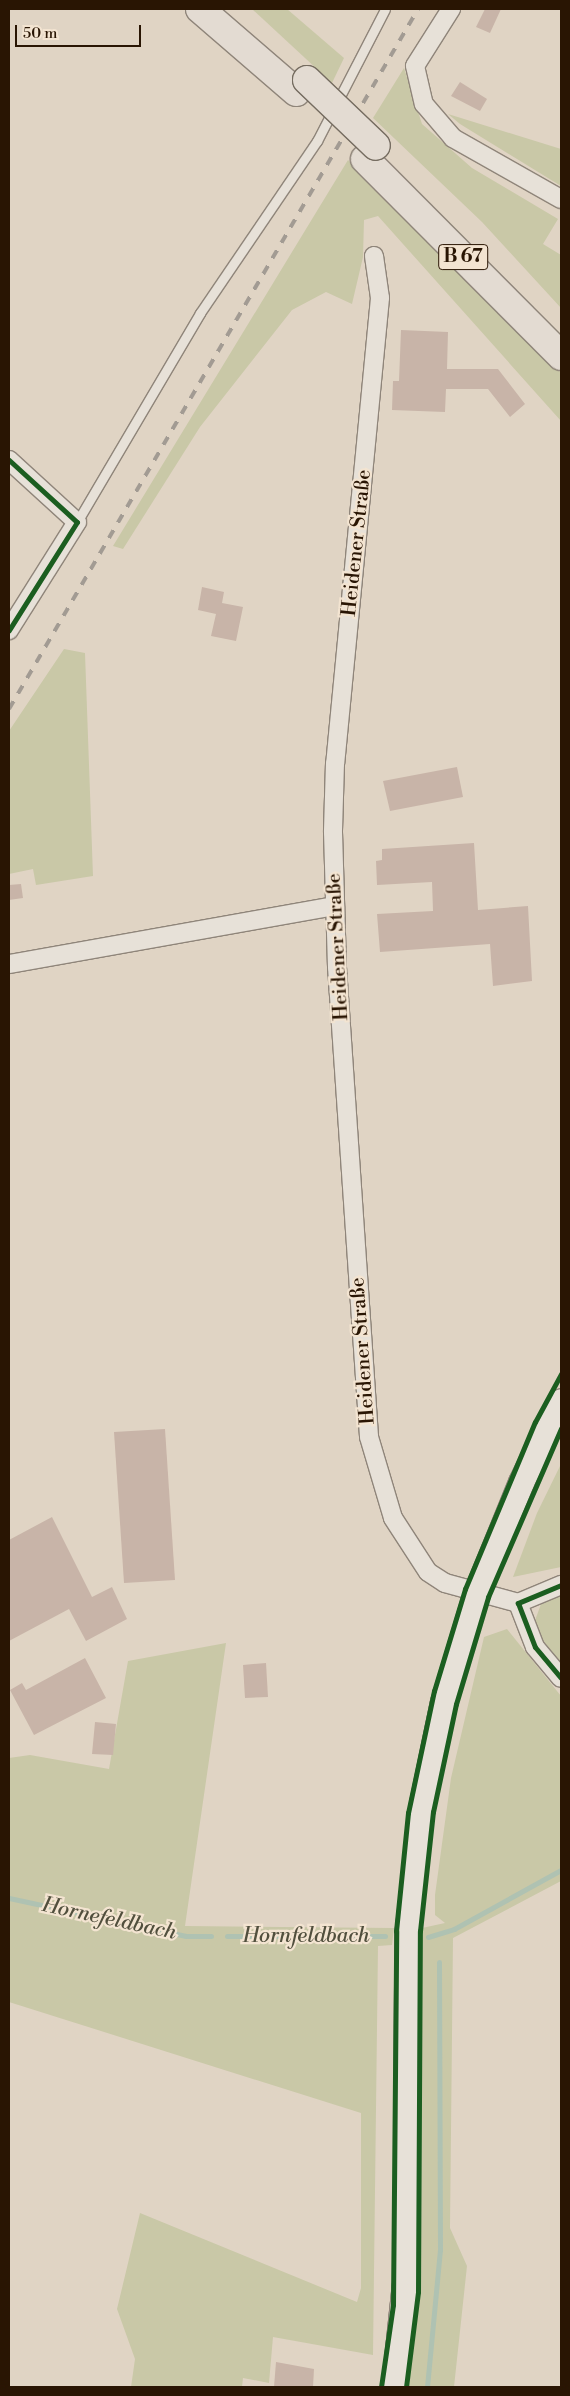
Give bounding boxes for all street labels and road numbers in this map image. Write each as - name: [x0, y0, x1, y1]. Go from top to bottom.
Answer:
- road number: B 67: [438, 240, 488, 274]
- street label: Heidener Straße: [337, 468, 377, 618]
- street label: Heidener Straße: [322, 873, 354, 1021]
- street label: Heidener Straße: [346, 1277, 380, 1425]

